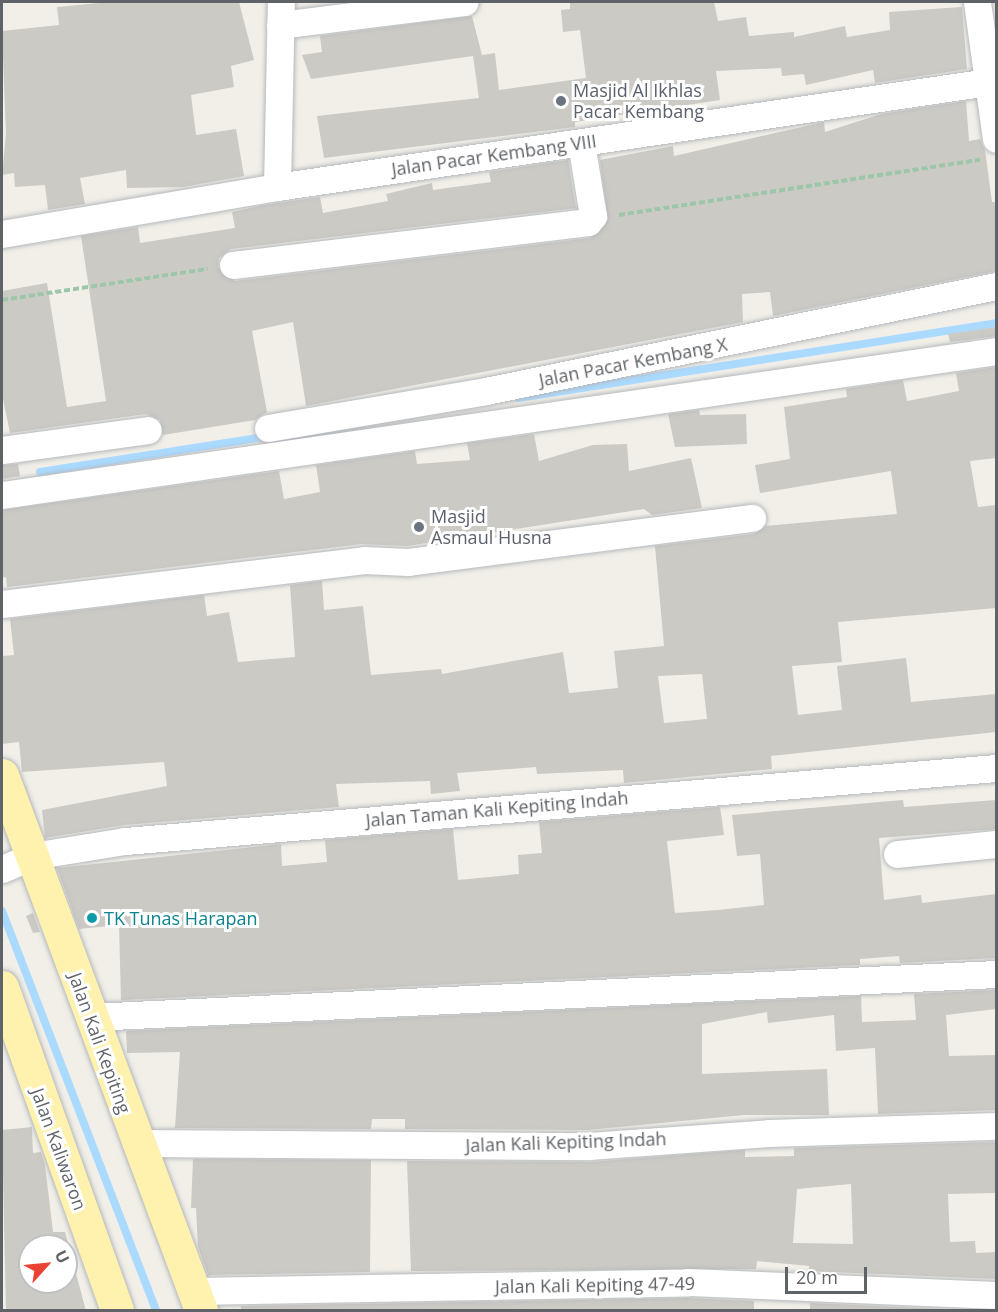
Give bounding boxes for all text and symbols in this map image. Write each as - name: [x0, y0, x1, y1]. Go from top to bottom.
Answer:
- place label: Masjid Al Ikhlas Pacar Kembang: [573, 80, 704, 122]
- marker: Masjid Al Ikhlas Pacar Kembang: [554, 94, 568, 108]
- street label: Jalan Pacar Kembang VIII: [390, 130, 598, 180]
- street label: Jalan Pacar Kembang X: [537, 333, 729, 391]
- place label: Masjid Asmaul Husna: [431, 506, 552, 548]
- marker: Masjid Asmaul Husna: [412, 520, 426, 534]
- street label: Jalan Taman Kali Kepiting Indah: [365, 787, 629, 831]
- place label: TK Tunas Harapan: [104, 907, 258, 929]
- marker: TK Tunas Harapan: [85, 911, 99, 925]
- street label: Jalan Kali Kepiting: [64, 970, 136, 1116]
- street label: Jalan Kaliwaron: [27, 1085, 91, 1213]
- street label: Jalan Kali Kepiting Indah: [465, 1128, 667, 1156]
- north arrow: [18, 1234, 78, 1294]
- text: U: [50, 1246, 75, 1267]
- scale bar: [788, 1255, 870, 1293]
- text: 20 m: [796, 1265, 838, 1289]
- street label: Jalan Kali Kepiting 47-49: [495, 1272, 695, 1298]

